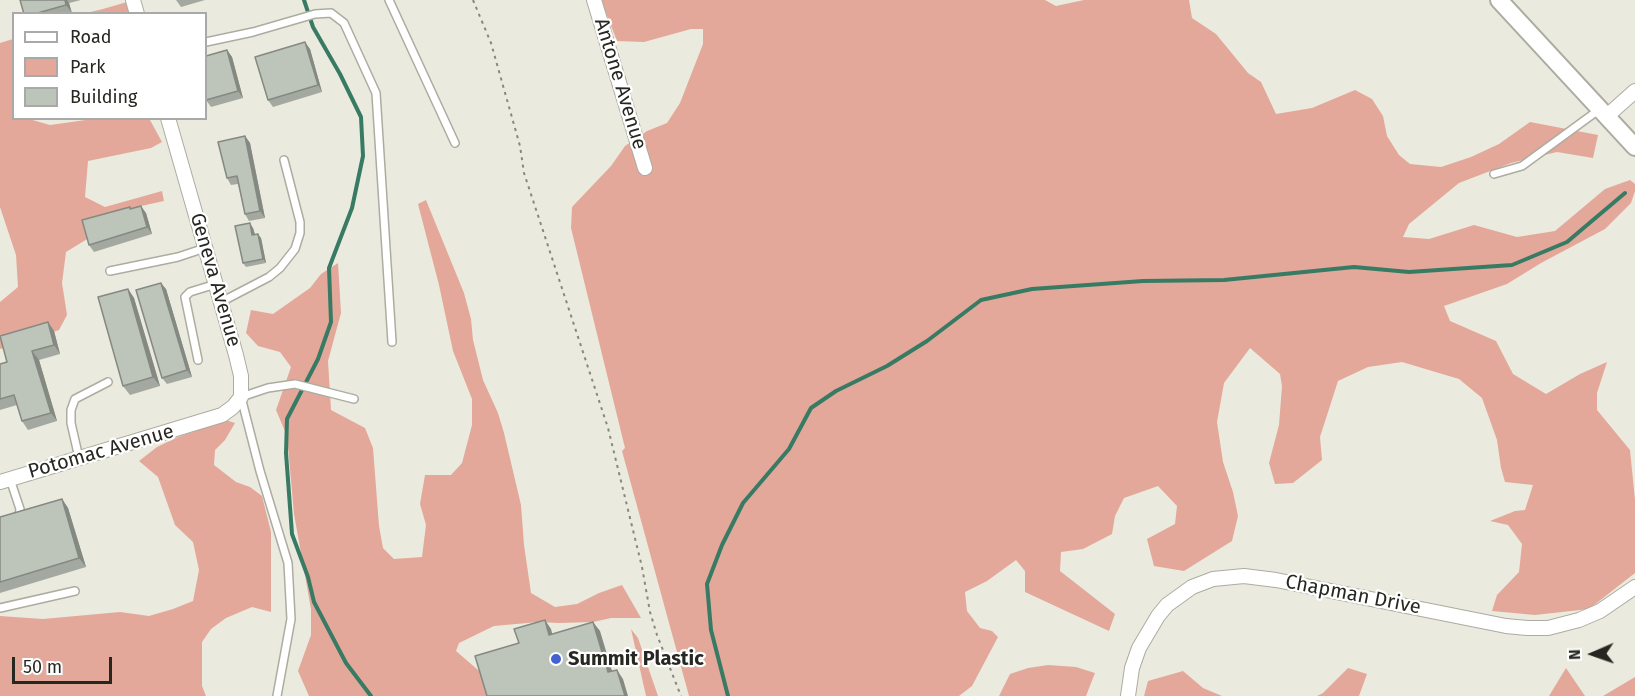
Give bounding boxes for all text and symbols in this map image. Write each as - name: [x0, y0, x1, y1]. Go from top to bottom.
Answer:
- legend: [12, 12, 207, 120]
- street label: Antone Avenue: [589, 15, 651, 153]
- text: Road: [70, 26, 112, 48]
- text: Park: [70, 56, 105, 78]
- text: Building: [70, 86, 137, 108]
- street label: Geneva Avenue: [184, 210, 246, 350]
- street label: Potomac Avenue: [25, 420, 177, 484]
- street label: Chapman Drive: [1283, 570, 1423, 620]
- north arrow: [1563, 624, 1623, 684]
- scale bar: [15, 645, 116, 683]
- place label: Summit Plastic: [568, 647, 704, 671]
- text: N: [1565, 649, 1584, 660]
- marker: Summit Plastic: [549, 652, 563, 666]
- text: 50 m: [23, 656, 62, 678]

